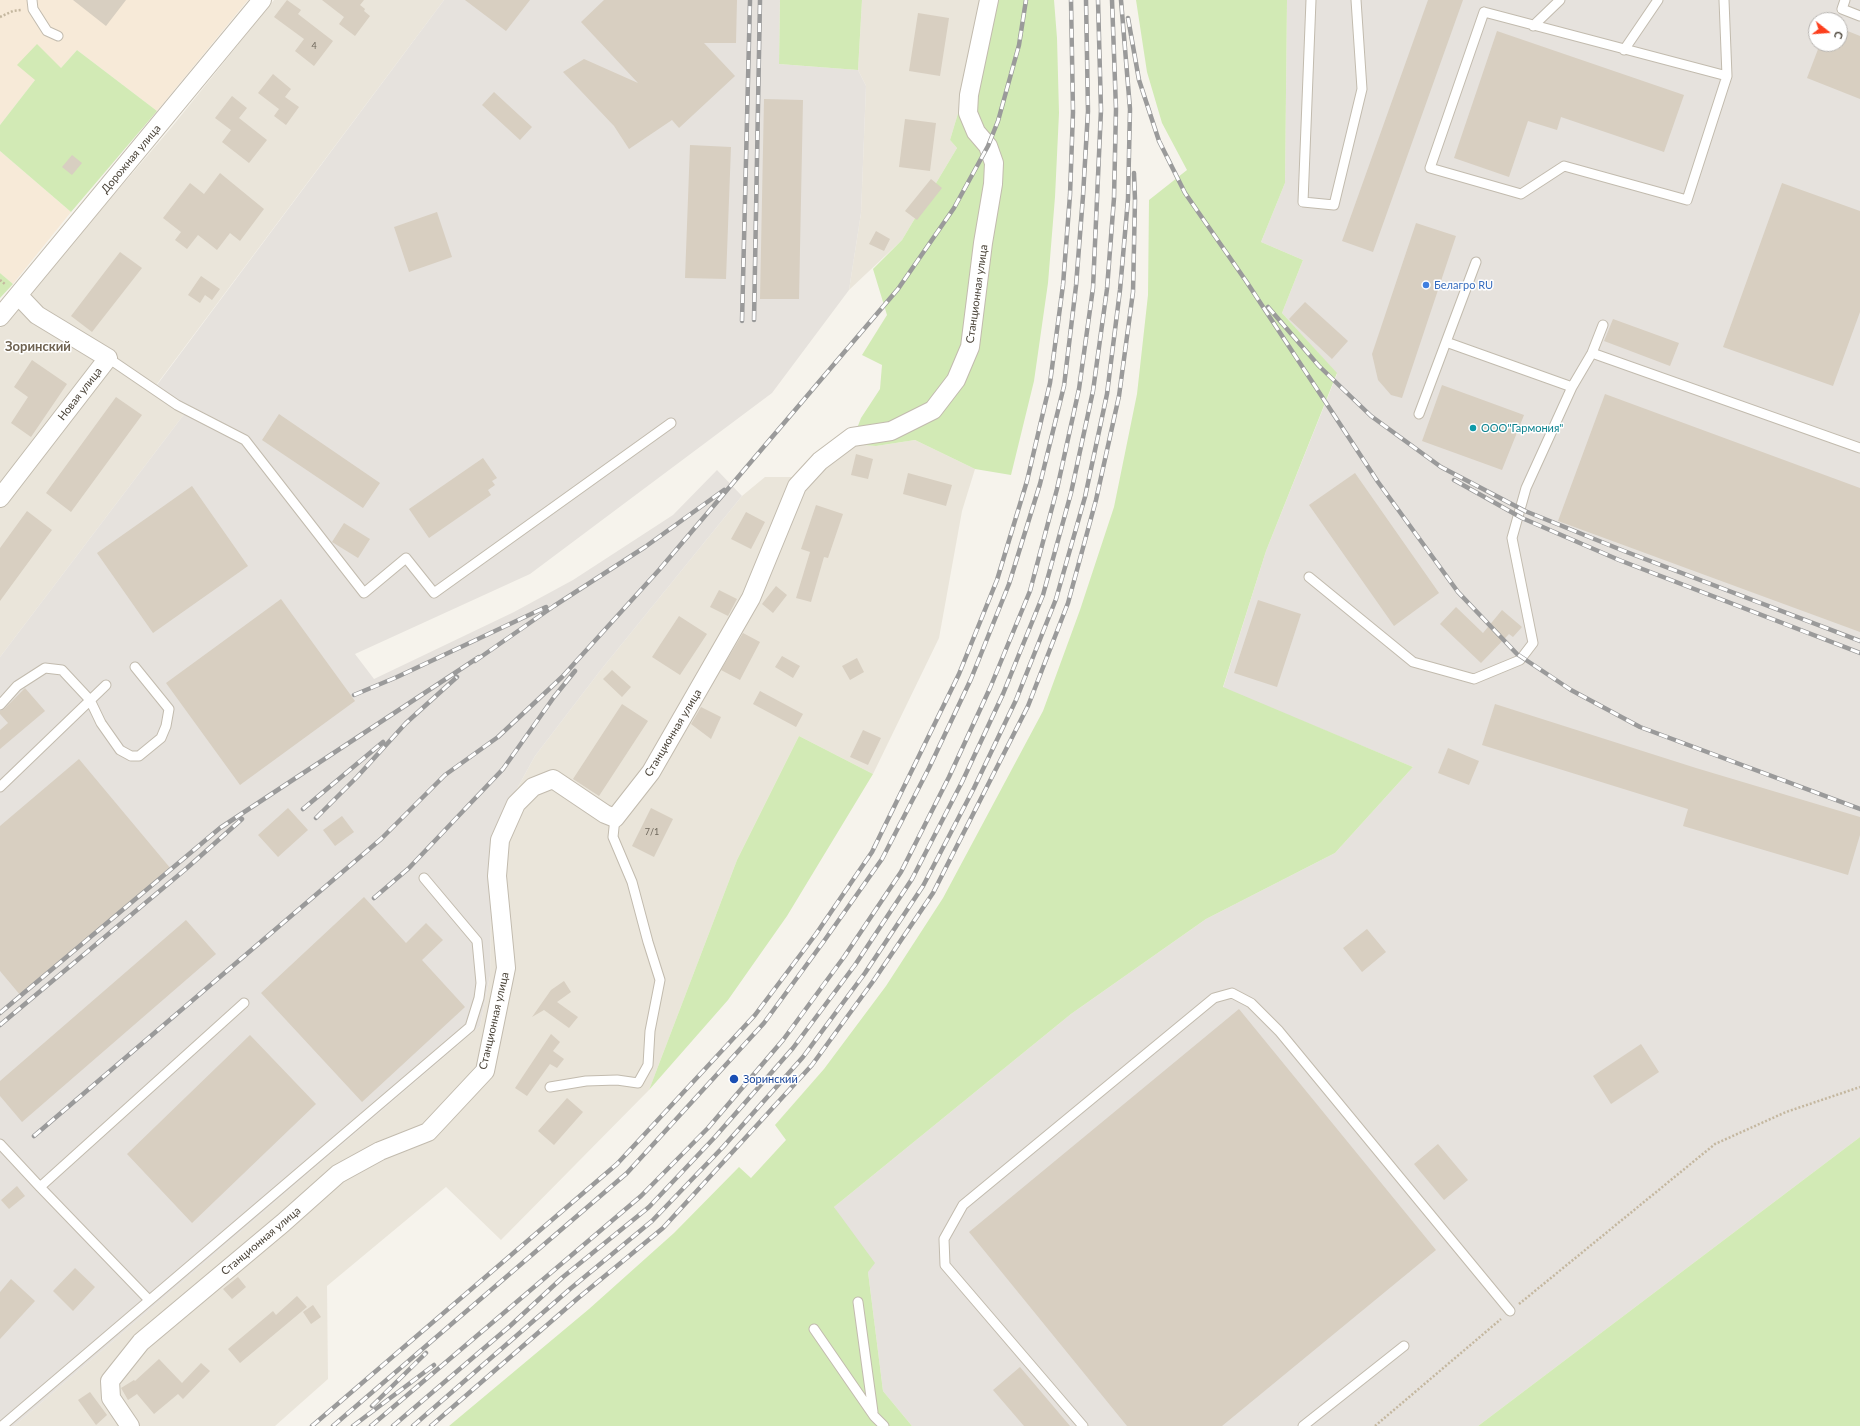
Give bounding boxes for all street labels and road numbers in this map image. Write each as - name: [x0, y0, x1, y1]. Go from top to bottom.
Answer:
- street label: Дорожная улица: [99, 122, 163, 196]
- street label: Станционная улица: [964, 244, 990, 344]
- street label: Новая улица: [55, 365, 105, 423]
- street label: Станционная улица: [642, 687, 704, 779]
- street label: Станционная улица: [476, 971, 512, 1071]
- street label: Станционная улица: [219, 1204, 303, 1278]

